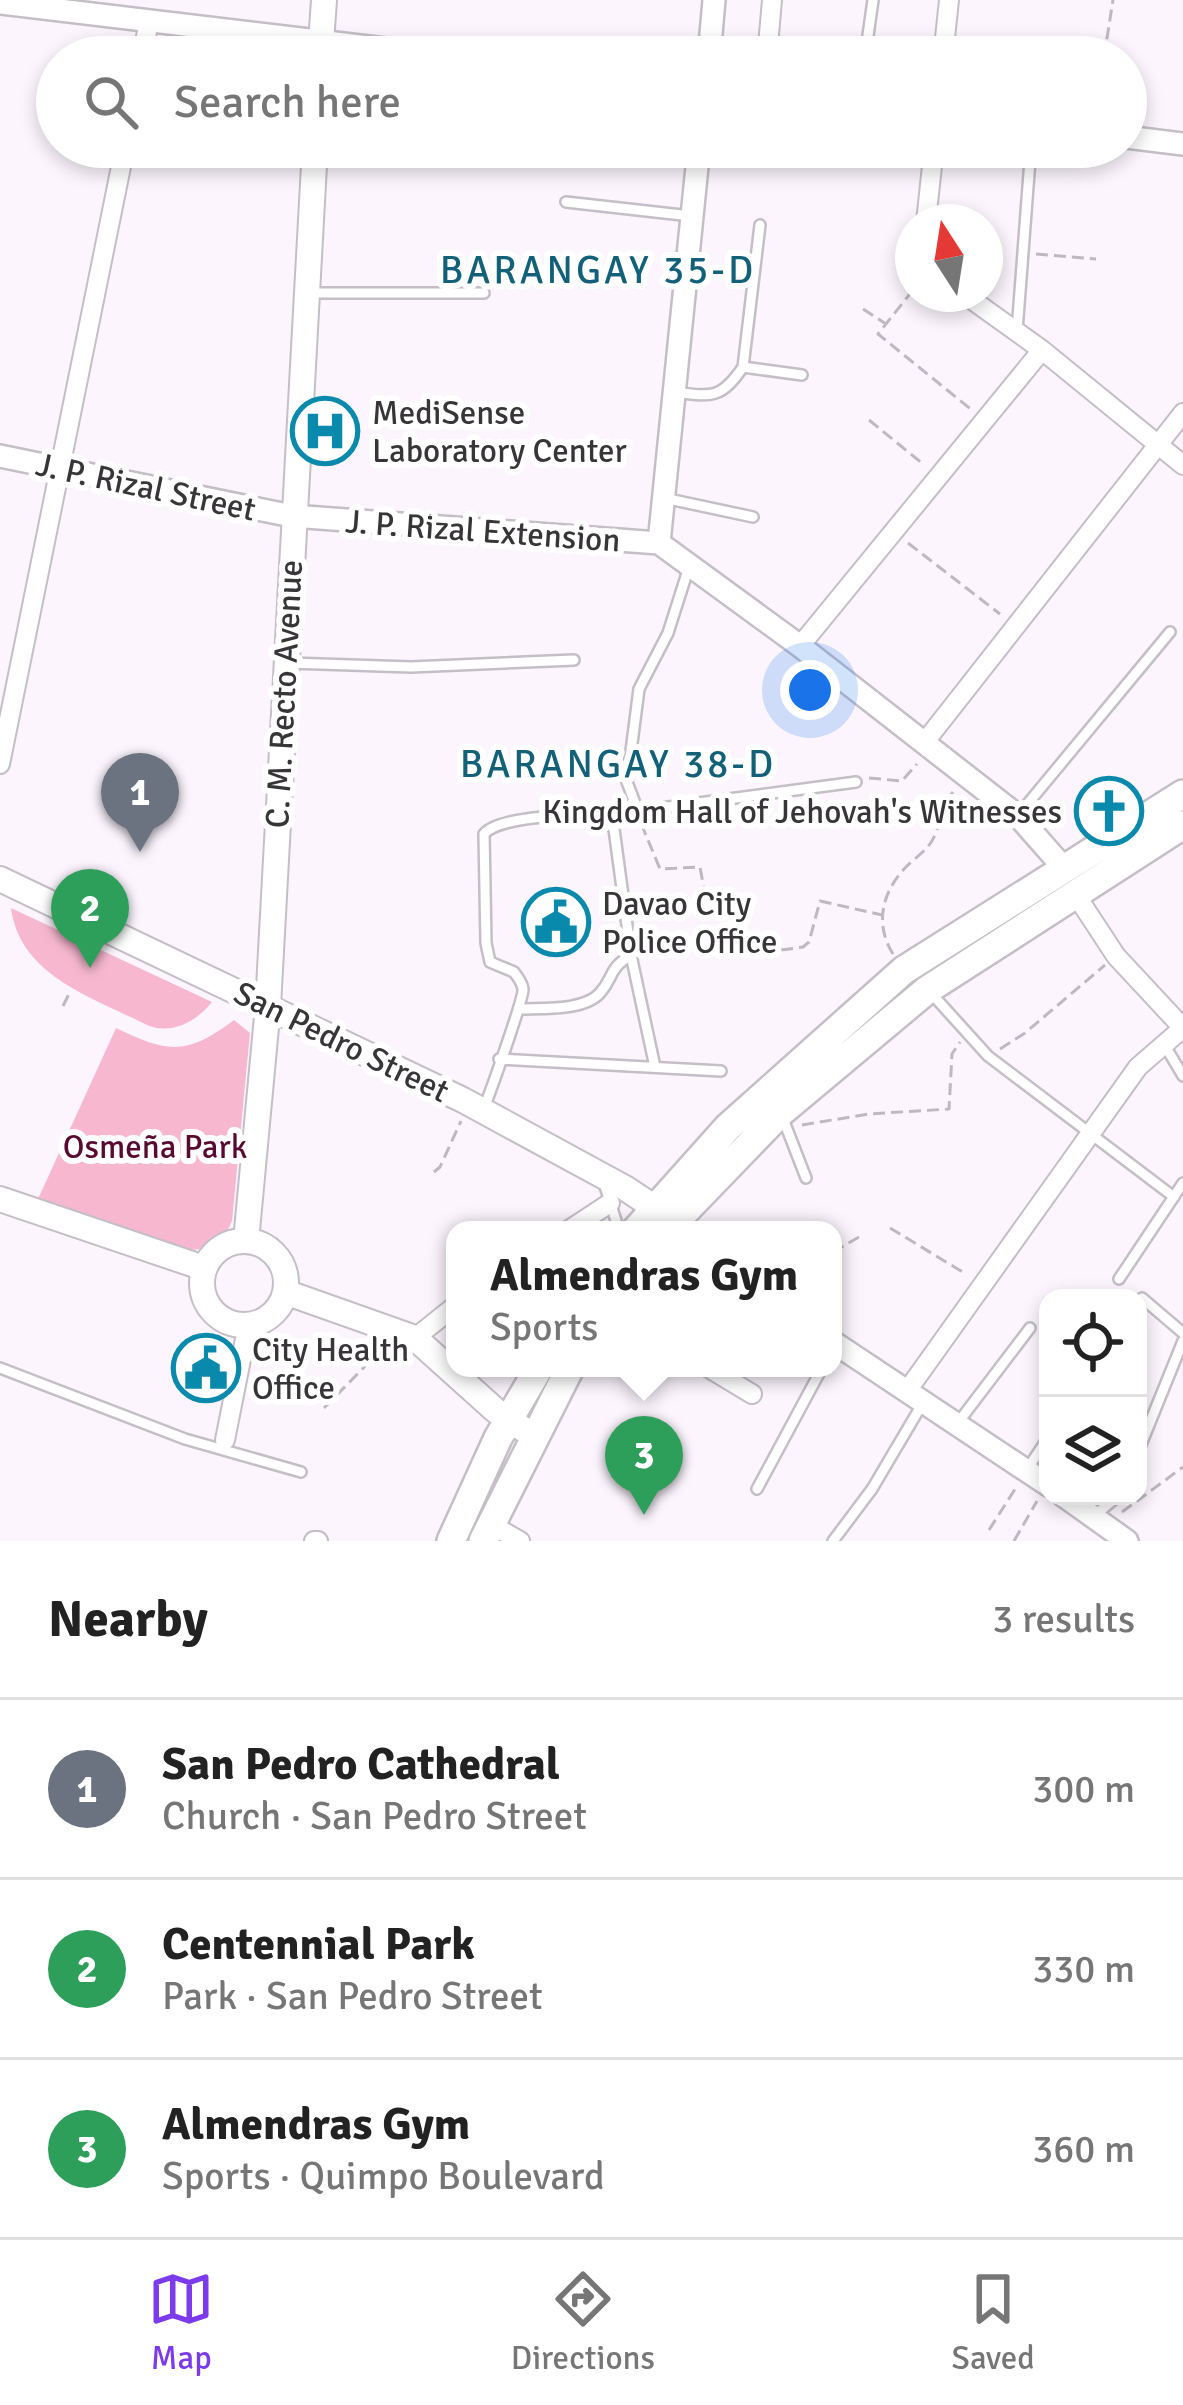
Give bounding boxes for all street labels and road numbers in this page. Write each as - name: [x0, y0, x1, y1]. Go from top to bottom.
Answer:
- street label: J. P. Rizal Street: [32, 444, 259, 531]
- street label: J. P. Rizal Extension: [344, 501, 622, 562]
- street label: C. M. Recto Avenue: [257, 559, 312, 829]
- street label: San Pedro Street: [227, 973, 456, 1112]

